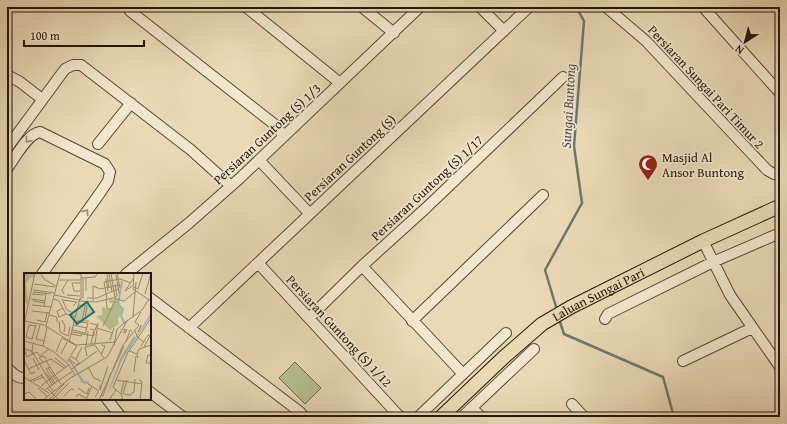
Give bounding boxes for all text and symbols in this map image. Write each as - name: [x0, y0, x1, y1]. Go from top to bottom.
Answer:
- street label: Persiaran Sungai Pari Timur 2: [644, 21, 768, 153]
- scale bar: [24, 22, 144, 48]
- north arrow: [725, 22, 765, 62]
- text: 100 m: [30, 27, 60, 44]
- text: N: [731, 41, 747, 59]
- water label: Sungai Buntong: [556, 62, 580, 149]
- street label: Persiaran Guntong (S) 1/3: [209, 79, 325, 189]
- street label: Persiaran Guntong (S): [300, 110, 400, 206]
- street label: Persiaran Guntong (S) 1/17: [367, 131, 487, 245]
- one-way arrow: [25, 136, 32, 143]
- place label: Masjid Al Ansor Buntong: [662, 148, 744, 182]
- mosque icon: Masjid Al Ansor Buntong: [637, 153, 659, 181]
- one-way arrow: [81, 209, 89, 216]
- street label: Laluan Sungai Pari: [548, 262, 648, 326]
- street label: Persiaran Guntong (S) 1/12: [282, 271, 396, 391]
- inset map: [24, 273, 151, 400]

